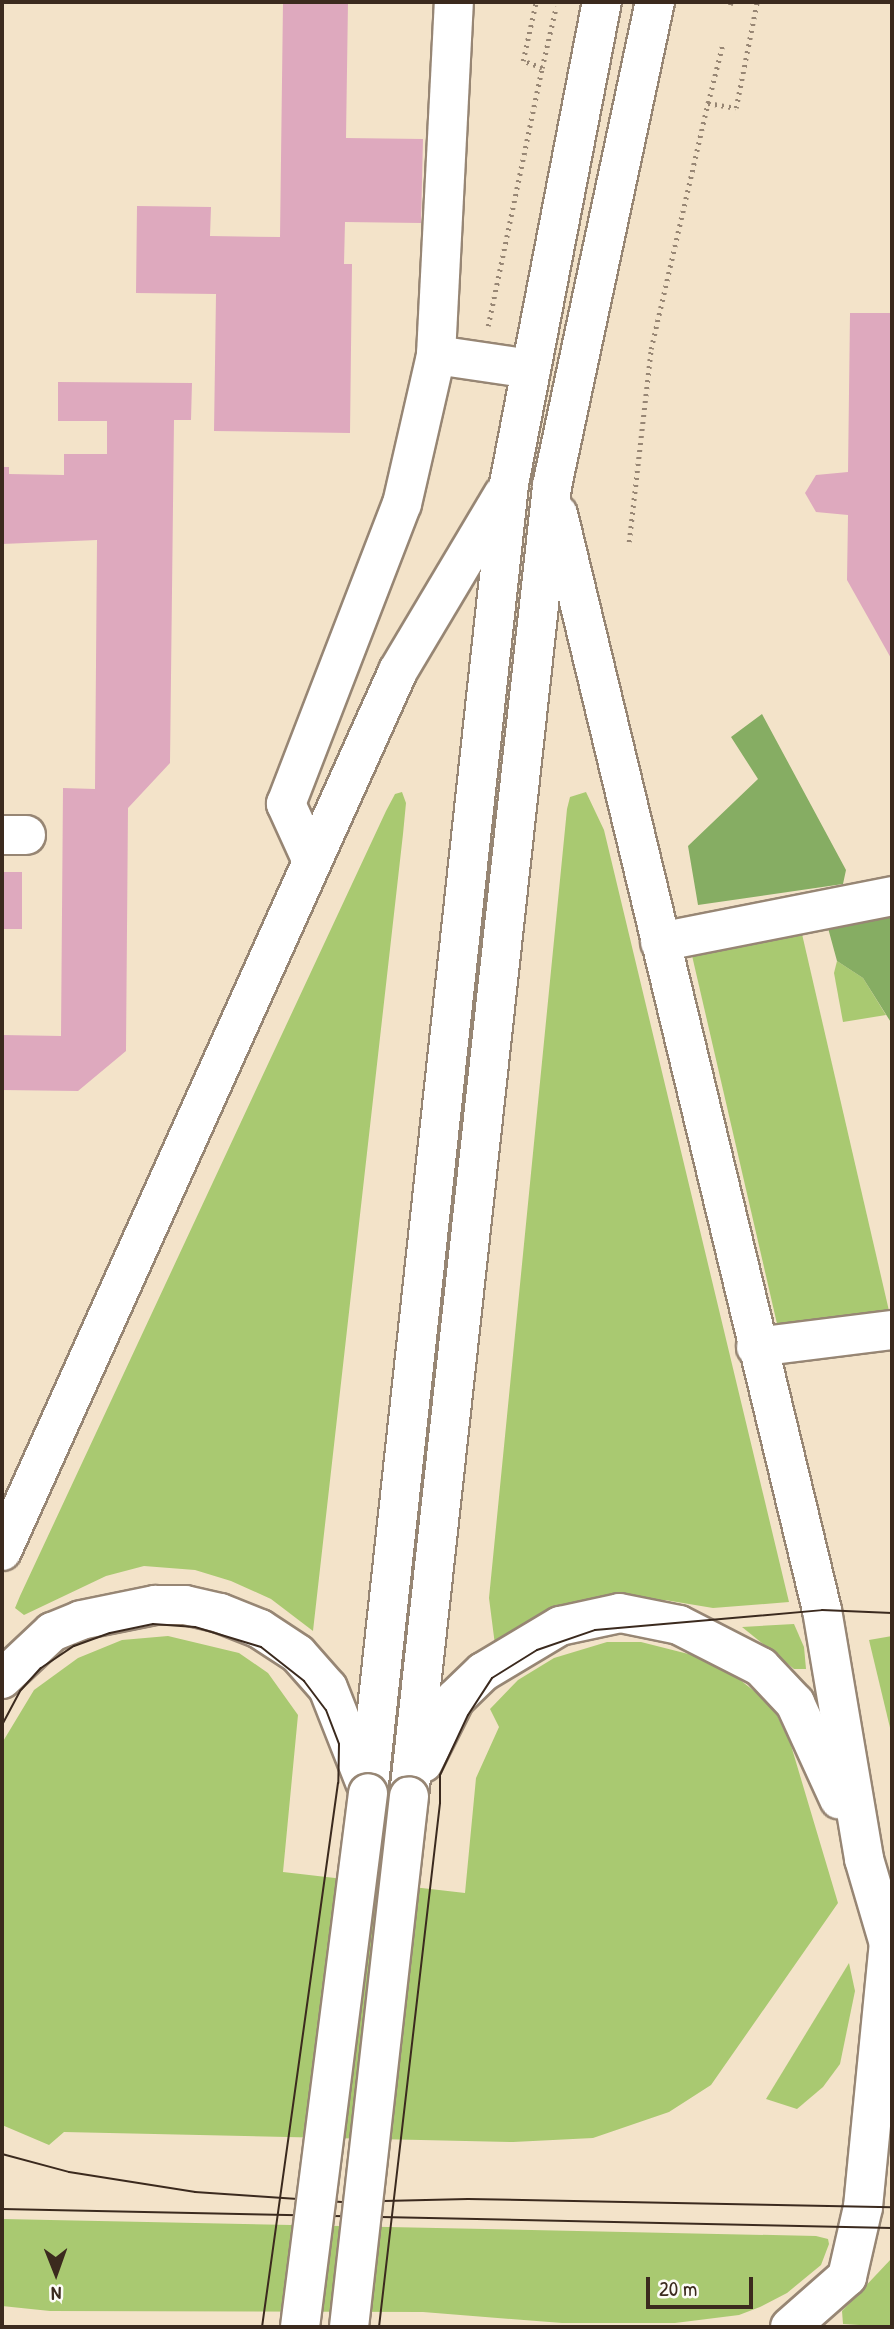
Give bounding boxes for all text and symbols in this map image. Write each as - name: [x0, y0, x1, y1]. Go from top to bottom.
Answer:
- north arrow: [21, 2238, 91, 2308]
- scale bar: [649, 2262, 756, 2306]
- text: 20 m: [659, 2274, 697, 2303]
- text: N: [51, 2281, 62, 2307]

